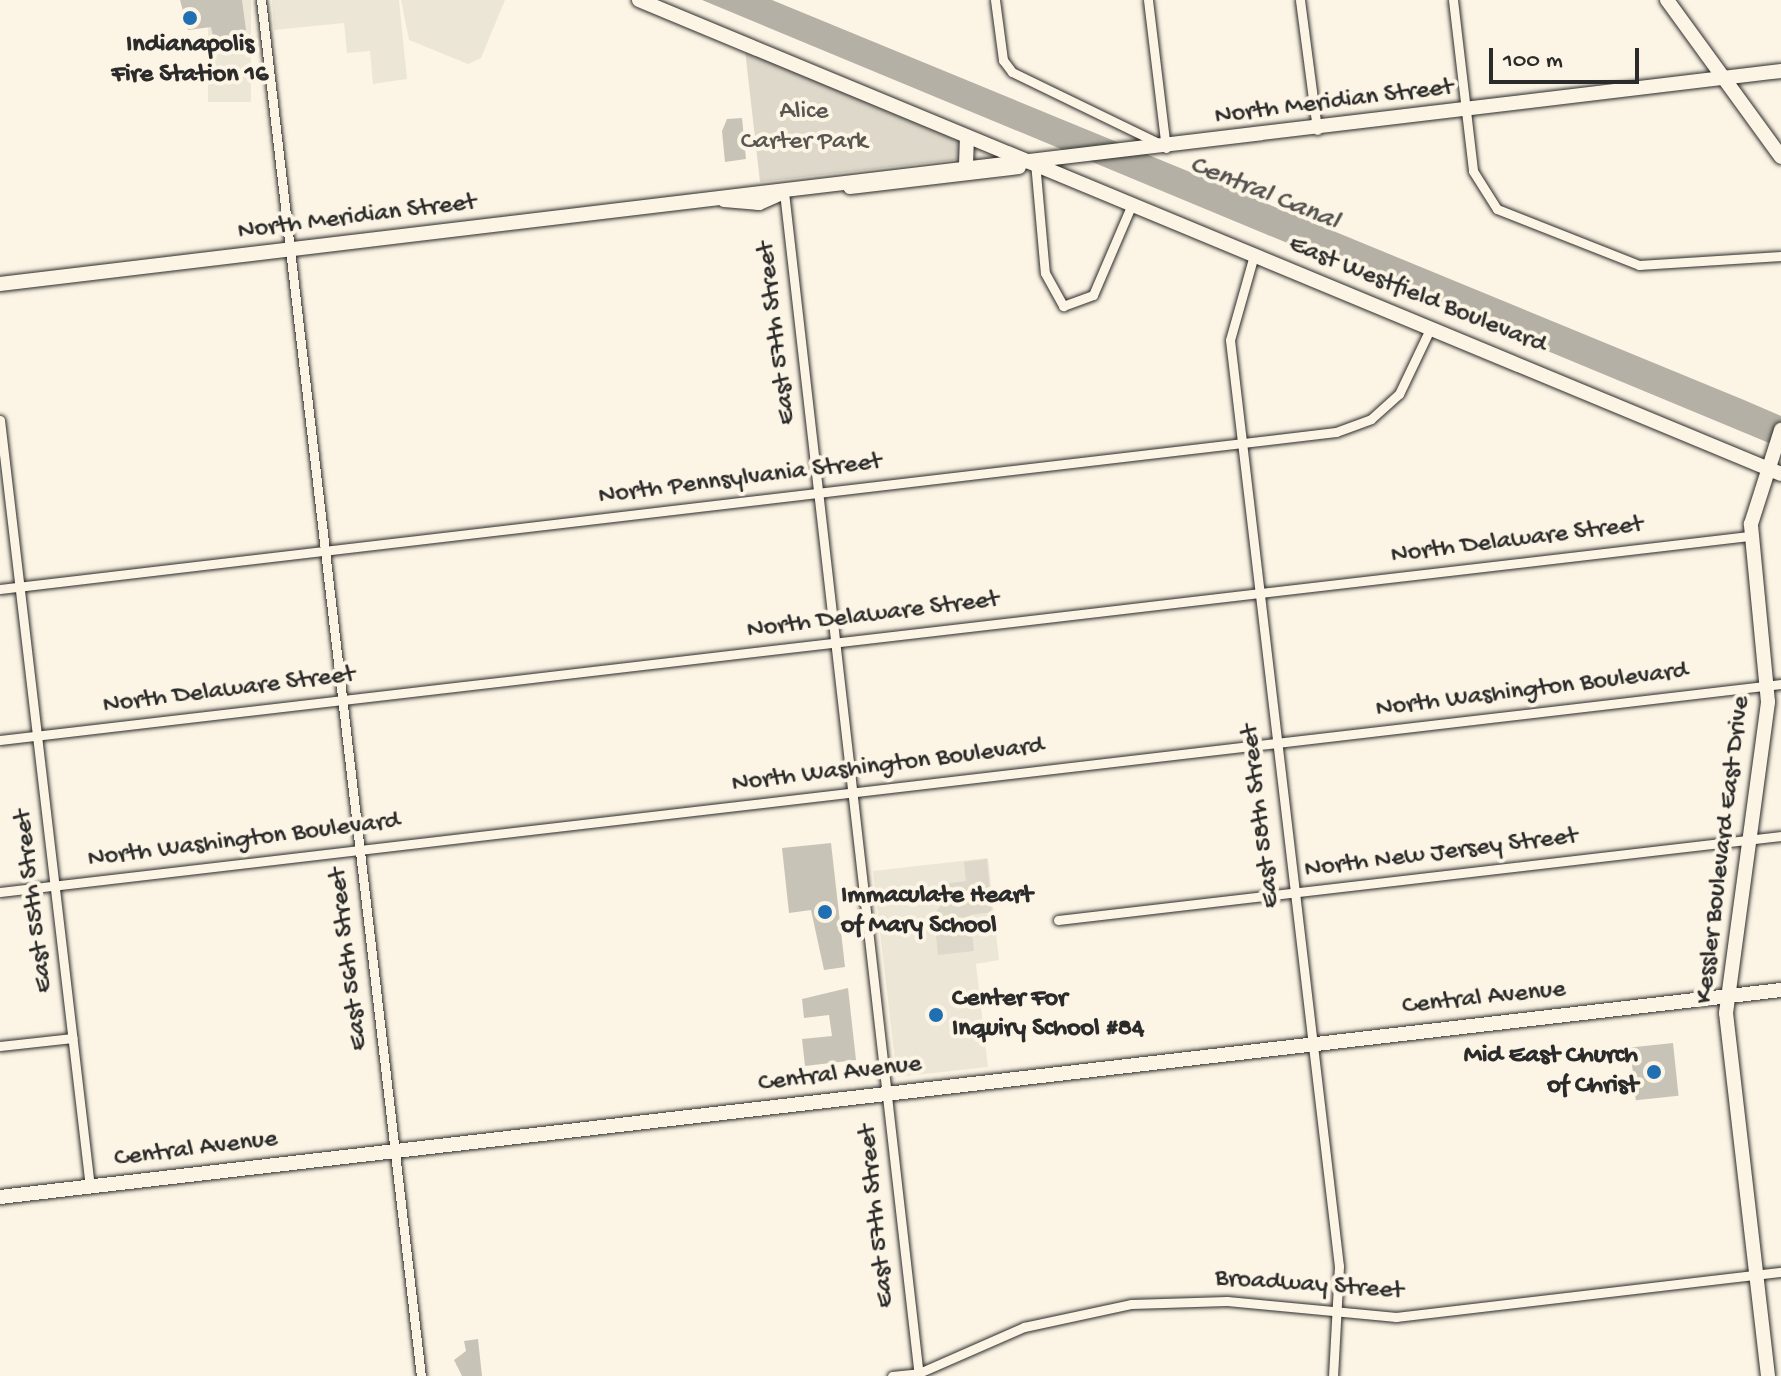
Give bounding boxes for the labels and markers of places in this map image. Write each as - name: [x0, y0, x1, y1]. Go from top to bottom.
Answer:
- marker: Indianapolis Fire Station 16: [181, 9, 199, 27]
- place label: Indianapolis Fire Station 16: [112, 30, 268, 92]
- place label: Immaculate Heart of Mary School: [841, 881, 1032, 942]
- marker: Immaculate Heart of Mary School: [816, 903, 834, 921]
- place label: Center For Inquiry School #84: [952, 984, 1144, 1046]
- marker: Center For Inquiry School #84: [927, 1006, 945, 1024]
- place label: Mid East Church of Christ: [1464, 1041, 1638, 1102]
- marker: Mid East Church of Christ: [1645, 1063, 1663, 1081]

